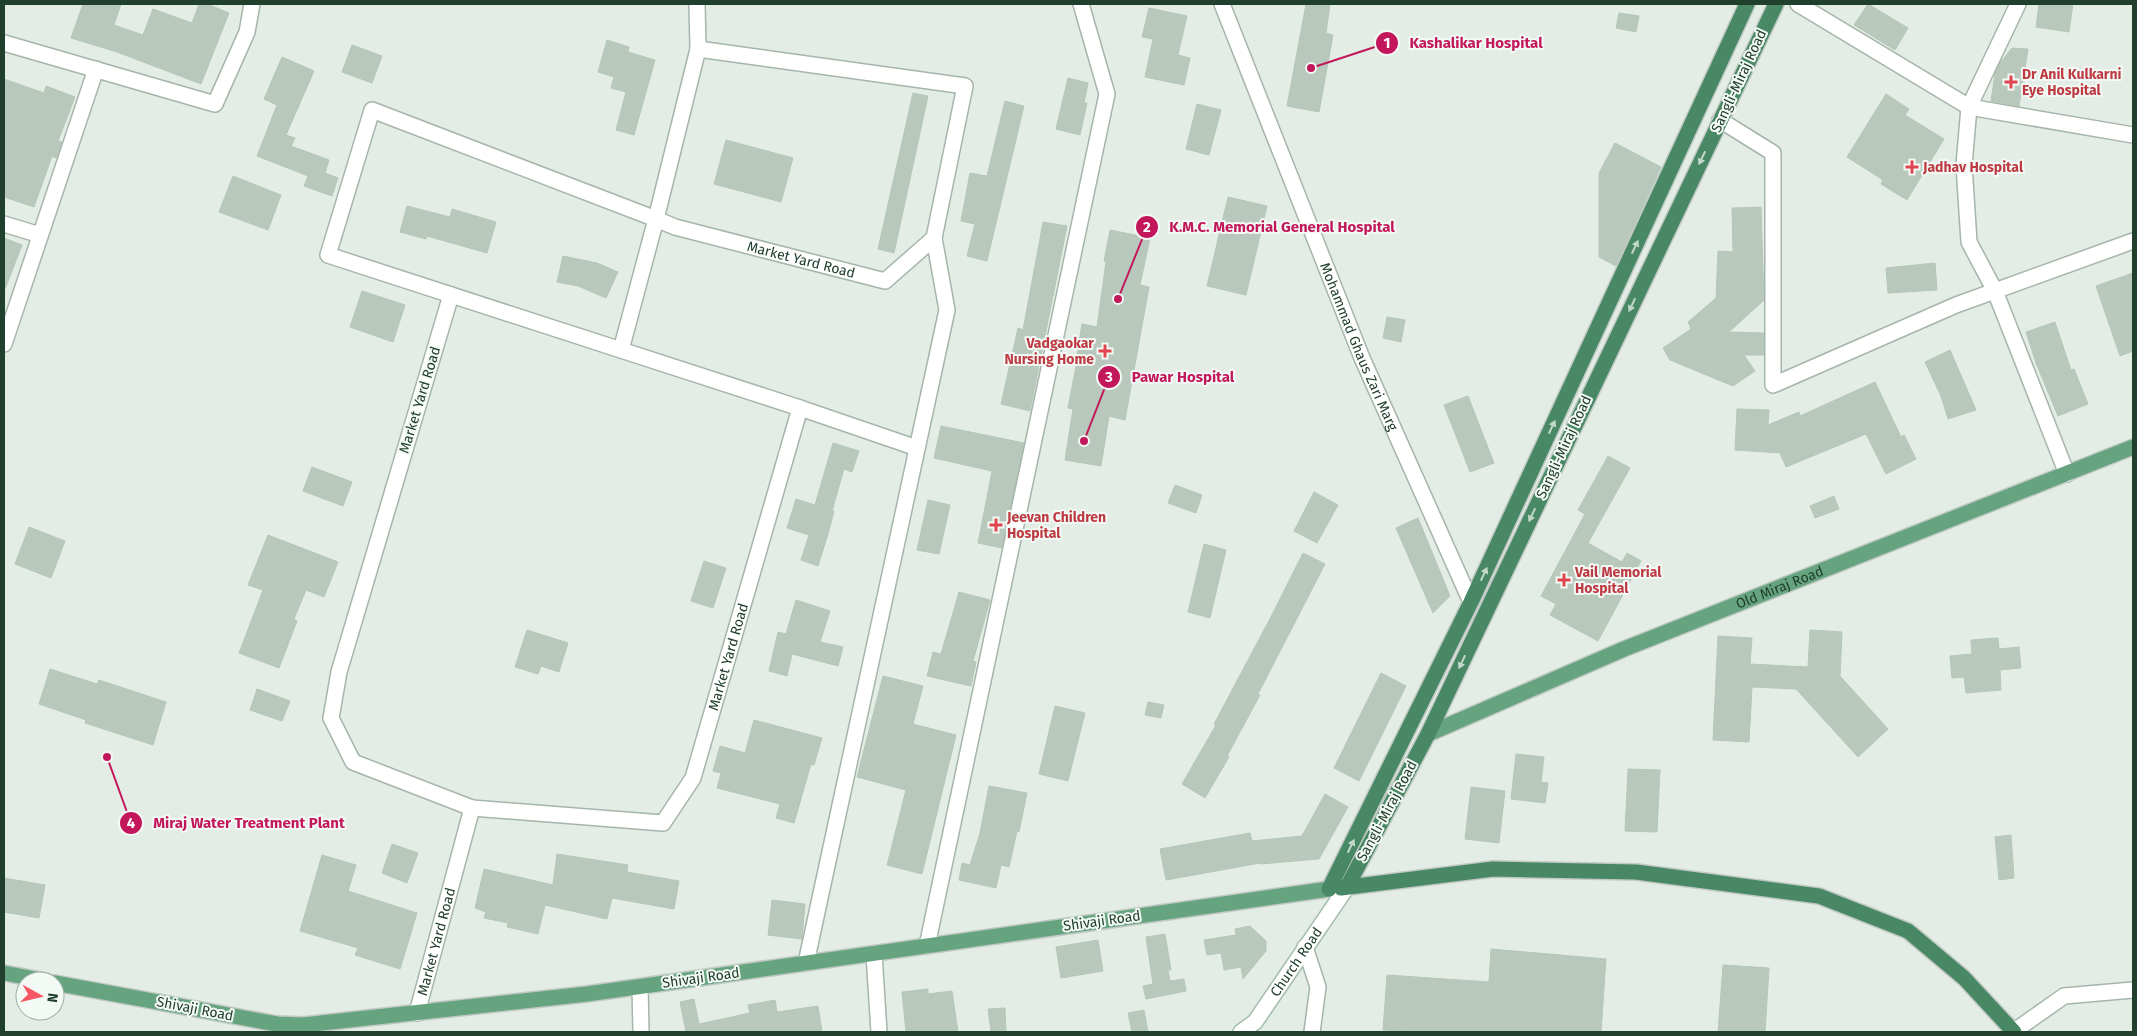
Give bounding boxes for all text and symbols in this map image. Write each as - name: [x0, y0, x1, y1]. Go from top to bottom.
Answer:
- street label: Sangli-Miraj Road: [1708, 27, 1770, 135]
- callout: Kashalikar Hospital: [1374, 28, 1553, 58]
- text: 1: [1384, 34, 1390, 52]
- text: Kashalikar Hospital: [1409, 34, 1543, 52]
- place label: Dr Anil Kulkarni Eye Hospital: [2022, 66, 2122, 99]
- marker: Dr Anil Kulkarni Eye Hospital: [2004, 75, 2018, 89]
- one-way arrow: [1698, 151, 1706, 165]
- place label: Jadhav Hospital: [1922, 159, 2024, 176]
- marker: Jadhav Hospital: [1905, 160, 1919, 174]
- callout: K.M.C. Memorial General Hospital: [1134, 212, 1405, 242]
- text: 2: [1143, 218, 1151, 236]
- text: K.M.C. Memorial General Hospital: [1169, 218, 1395, 236]
- street label: Market Yard Road: [745, 237, 857, 281]
- one-way arrow: [1631, 240, 1639, 255]
- street label: Mohammad Ghaus Zari Marg: [1317, 260, 1402, 434]
- one-way arrow: [1628, 298, 1636, 312]
- place label: Vadgaokar Nursing Home: [1004, 335, 1094, 368]
- street label: Market Yard Road: [396, 344, 444, 456]
- marker: Vadgaokar Nursing Home: [1098, 344, 1112, 358]
- callout: Pawar Hospital: [1097, 362, 1244, 392]
- text: 3: [1104, 368, 1113, 386]
- text: Pawar Hospital: [1132, 368, 1235, 386]
- street label: Sangli-Miraj Road: [1533, 393, 1595, 501]
- one-way arrow: [1548, 420, 1556, 434]
- one-way arrow: [1528, 508, 1536, 522]
- place label: Jeevan Children Hospital: [1006, 509, 1106, 542]
- marker: Jeevan Children Hospital: [989, 518, 1003, 532]
- street label: Old Miraj Road: [1733, 562, 1826, 612]
- place label: Vail Memorial Hospital: [1574, 564, 1662, 597]
- one-way arrow: [1480, 567, 1488, 581]
- marker: Vail Memorial Hospital: [1557, 573, 1571, 587]
- street label: Market Yard Road: [704, 601, 752, 713]
- one-way arrow: [1458, 654, 1466, 669]
- street label: Sangli-Miraj Road: [1353, 758, 1421, 864]
- callout: Miraj Water Treatment Plant: [119, 808, 355, 838]
- text: 4: [127, 814, 136, 832]
- text: Miraj Water Treatment Plant: [153, 814, 345, 832]
- one-way arrow: [1347, 839, 1355, 853]
- street label: Market Yard Road: [414, 886, 459, 997]
- street label: Shivaji Road: [1062, 907, 1142, 935]
- street label: Church Road: [1266, 924, 1326, 1000]
- street label: Shivaji Road: [661, 964, 741, 992]
- north arrow: [15, 971, 65, 1021]
- text: N: [43, 992, 61, 1004]
- street label: Shivaji Road: [155, 993, 235, 1025]

